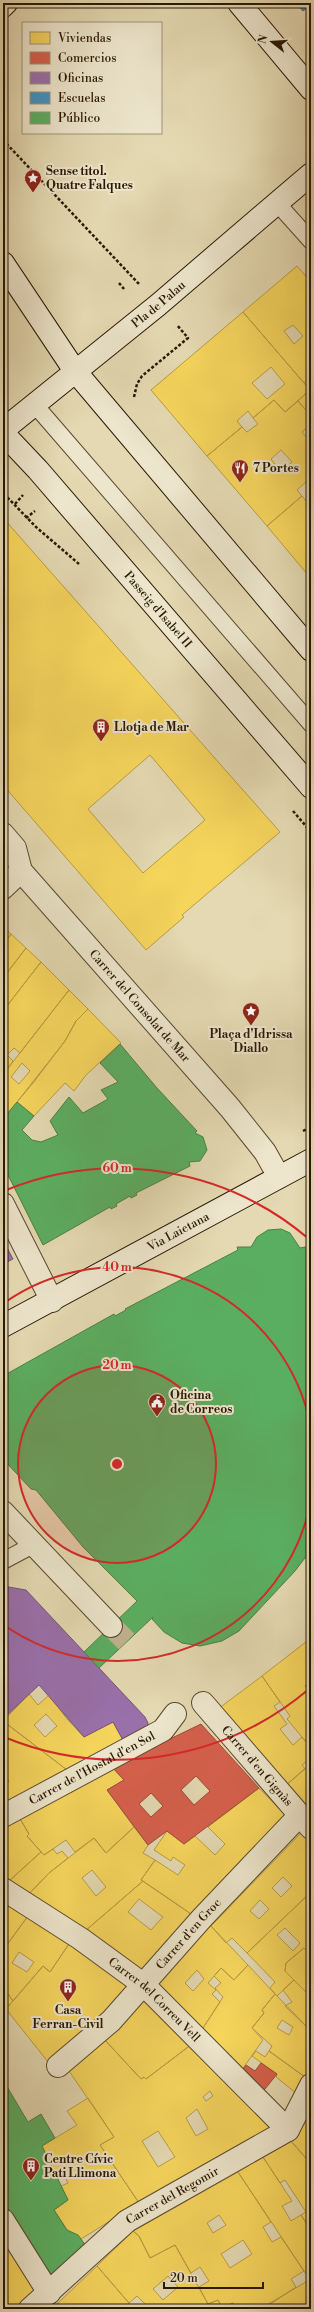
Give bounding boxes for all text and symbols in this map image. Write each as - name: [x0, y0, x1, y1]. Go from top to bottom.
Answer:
- legend: [22, 22, 162, 134]
- north arrow: [252, 22, 292, 62]
- text: Viviendas: [57, 31, 111, 46]
- text: N: [255, 33, 271, 46]
- text: Comercios: [58, 51, 117, 66]
- text: Oficinas: [58, 71, 103, 86]
- text: Escuelas: [58, 91, 105, 106]
- text: Público: [58, 111, 101, 126]
- place label: Sense titol. Quatre Falques: [46, 164, 133, 193]
- place icon: Sense titol. Quatre Falques: [23, 168, 43, 193]
- street label: Pla de Palau: [129, 278, 189, 331]
- restaurant icon: 7 Portes: [230, 458, 250, 483]
- place label: 7 Portes: [253, 461, 299, 476]
- street label: Passeig d'Isabel II: [121, 568, 195, 652]
- building icon: Llotja de Mar: [91, 717, 111, 742]
- place label: Llotja de Mar: [114, 720, 189, 735]
- street label: Carrer del Consolat de Mar: [86, 947, 193, 1066]
- place icon: Plaça d'Idrissa Diallo: [241, 1001, 261, 1026]
- place label: Plaça d'Idrissa Diallo: [209, 1027, 293, 1056]
- text: 60 m: [102, 1161, 132, 1176]
- street label: Via Laietana: [144, 1209, 213, 1255]
- text: 40 m: [102, 1260, 132, 1275]
- text: 20 m: [102, 1358, 132, 1373]
- place label: Oficina de Correos: [170, 1388, 232, 1417]
- public building icon: Oficina de Correos: [147, 1392, 167, 1417]
- centre of rings: [110, 1457, 124, 1471]
- street label: Carrer d'en Gignàs: [218, 1723, 296, 1809]
- street label: Carrer de l'Hostal d'en Sol: [27, 1728, 158, 1809]
- street label: Carrer d'en Groc: [153, 1896, 225, 1973]
- street label: Carrer del Correu Vell: [105, 1954, 203, 2046]
- building icon: Casa Ferran-Civil: [58, 1977, 78, 2002]
- place label: Casa Ferran-Civil: [33, 2003, 104, 2032]
- place label: Centre Cívic Pati Llimona: [44, 2152, 117, 2181]
- building icon: Centre Cívic Pati Llimona: [21, 2156, 41, 2181]
- street label: Carrer del Regomir: [123, 2164, 222, 2228]
- scale bar: [164, 2264, 263, 2290]
- text: 20 m: [170, 2271, 198, 2286]

